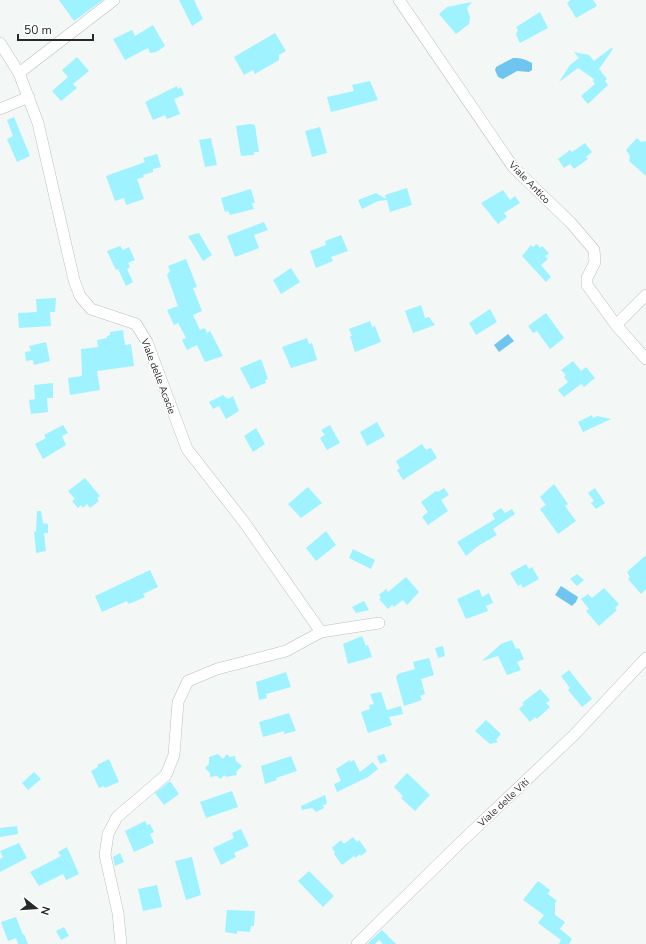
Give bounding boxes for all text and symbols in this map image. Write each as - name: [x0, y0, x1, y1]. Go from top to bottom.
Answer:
- scale bar: [18, 16, 93, 42]
- text: 50 m: [24, 22, 52, 38]
- street label: Viale Antico: [505, 158, 553, 207]
- street label: Viale delle Acacie: [137, 336, 179, 416]
- street label: Viale delle Viti: [474, 775, 532, 831]
- north arrow: [16, 888, 56, 928]
- text: N: [37, 905, 53, 917]

